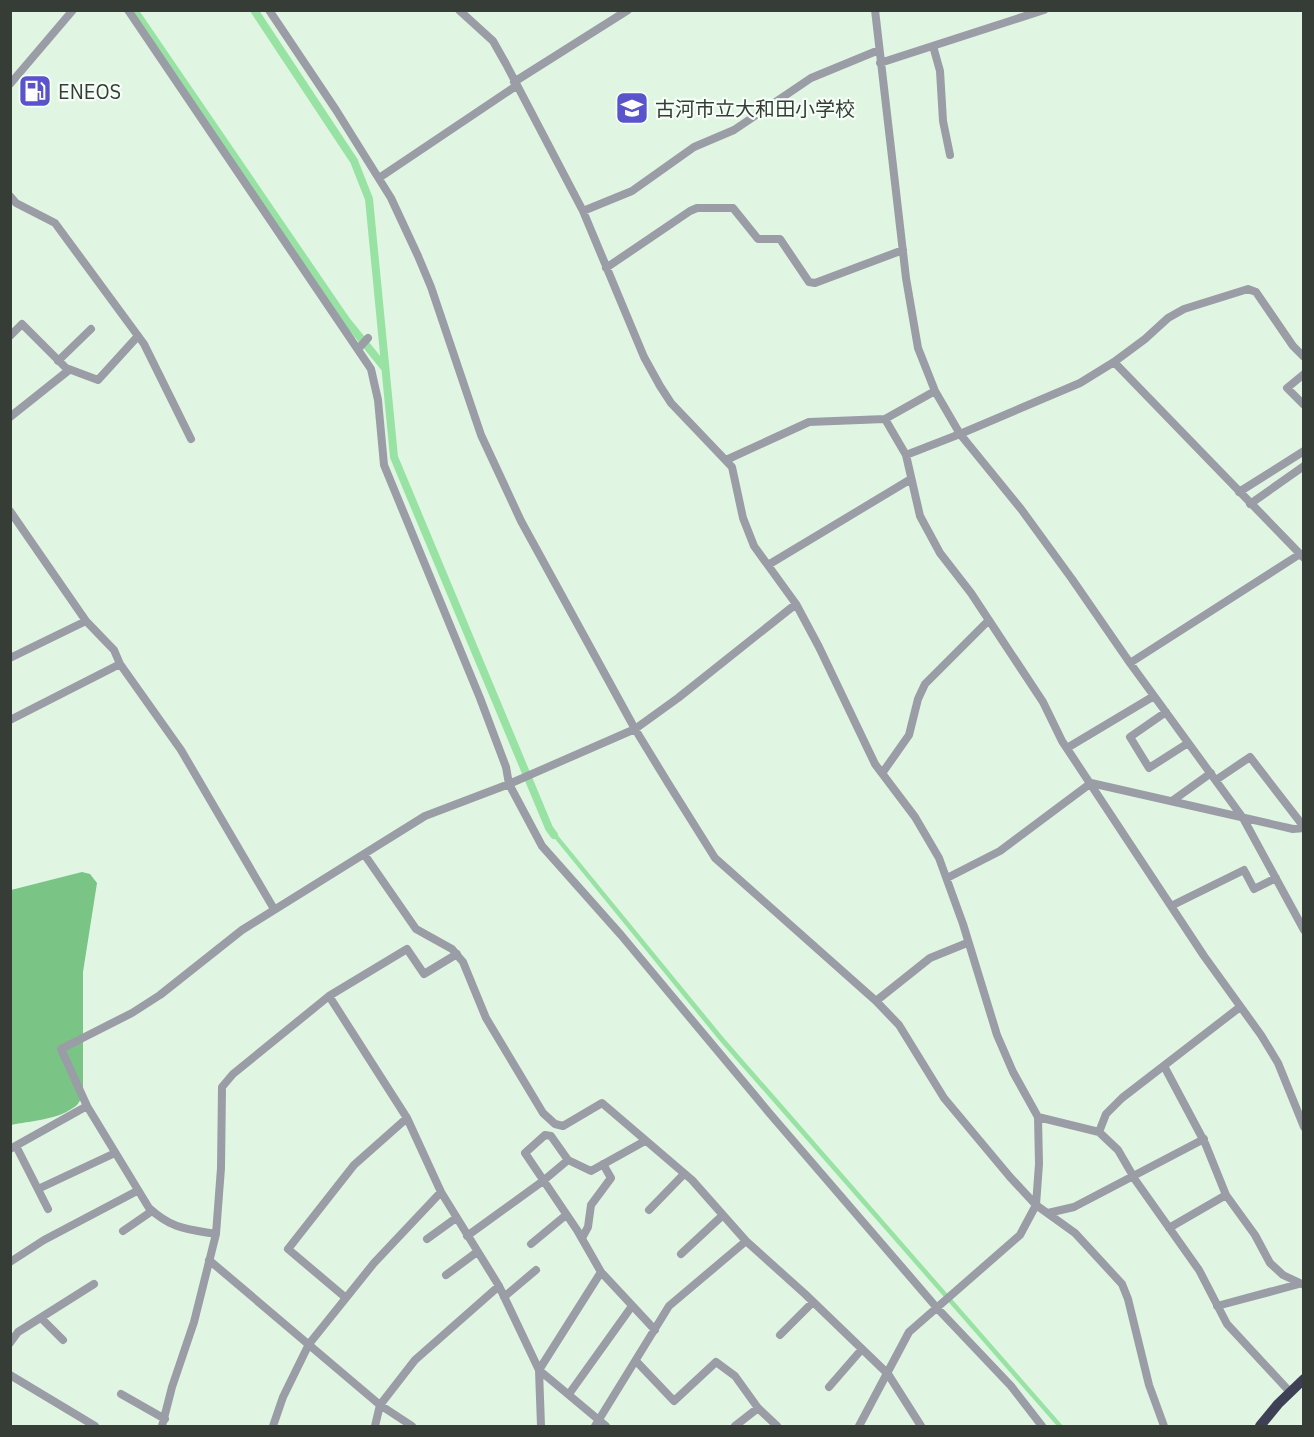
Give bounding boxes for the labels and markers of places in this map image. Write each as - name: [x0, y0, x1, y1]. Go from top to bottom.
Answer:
- fuel station icon: ENEOS: [17, 73, 53, 109]
- place label: ENEOS: [58, 78, 121, 105]
- school or university icon: 古河市立大和田小学校: [614, 90, 650, 126]
- place label: 古河市立大和田小学校: [655, 95, 855, 122]

